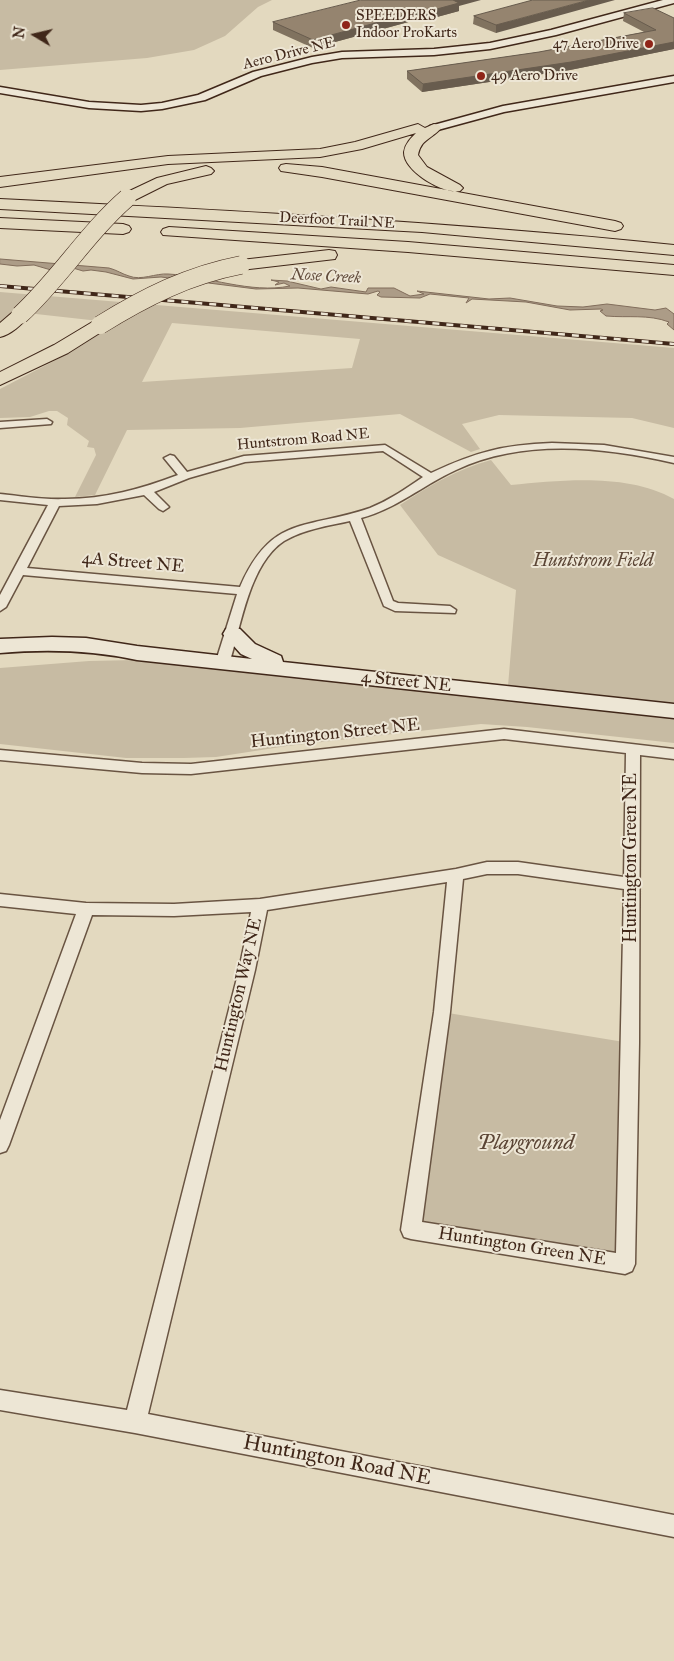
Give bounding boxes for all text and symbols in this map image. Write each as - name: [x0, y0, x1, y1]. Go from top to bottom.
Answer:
- place label: SPEEDERS Indoor ProKarts: [356, 7, 457, 42]
- north arrow: [10, 10, 60, 60]
- marker: SPEEDERS Indoor ProKarts: [340, 19, 352, 31]
- text: N: [10, 25, 29, 40]
- street label: Aero Drive NE: [241, 34, 337, 74]
- place label: 47 Aero Drive: [553, 35, 639, 53]
- marker: 47 Aero Drive: [643, 38, 655, 50]
- place label: 49 Aero Drive: [491, 67, 578, 85]
- marker: 49 Aero Drive: [475, 70, 487, 82]
- street label: Deerfoot Trail NE: [279, 209, 395, 233]
- water label: Nose Creek: [291, 266, 361, 288]
- street label: Huntstrom Road NE: [236, 425, 370, 455]
- street label: 4A Street NE: [81, 548, 185, 578]
- park label: Huntstrom Field: [533, 551, 653, 573]
- street label: 4 Street NE: [360, 667, 452, 697]
- street label: Huntington Street NE: [249, 714, 421, 754]
- street label: Huntington Green NE: [621, 773, 643, 943]
- street label: Huntington Way NE: [211, 916, 267, 1074]
- park label: Playground: [477, 1131, 575, 1157]
- street label: Huntington Green NE: [436, 1223, 608, 1271]
- street label: Huntington Road NE: [241, 1430, 433, 1492]

